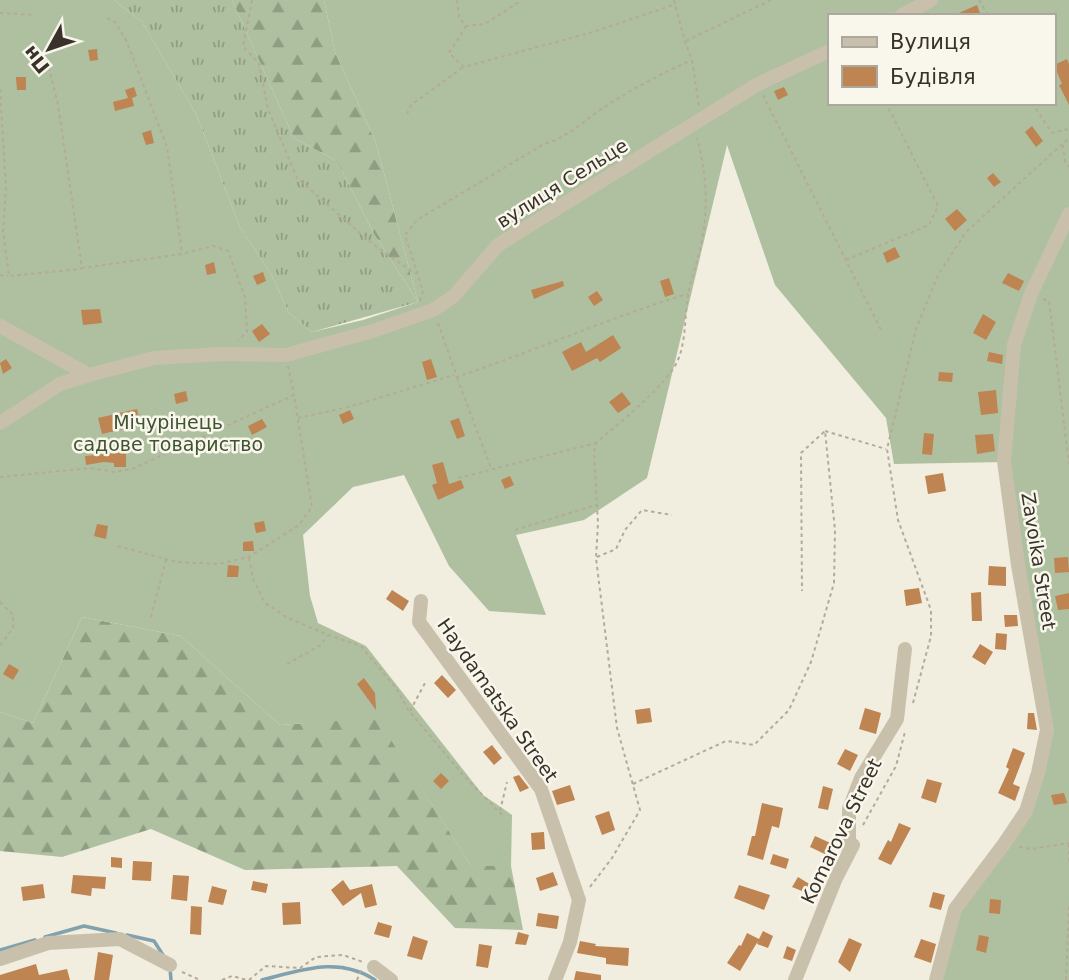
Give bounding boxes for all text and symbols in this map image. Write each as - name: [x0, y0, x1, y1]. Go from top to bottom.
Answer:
- north arrow: [14, 14, 84, 84]
- legend: [828, 14, 1055, 105]
- text: Вулиця: [890, 30, 971, 54]
- text: Пн: [18, 42, 54, 78]
- text: Будівля: [890, 65, 976, 89]
- street label: вулиця Сельце: [492, 134, 632, 232]
- park label: Мічурінець садове товариство: [73, 411, 263, 455]
- street label: Zavoika Street: [1017, 491, 1061, 631]
- street label: Haydamatska Street: [433, 614, 563, 786]
- street label: Komarova Street: [796, 755, 886, 907]

